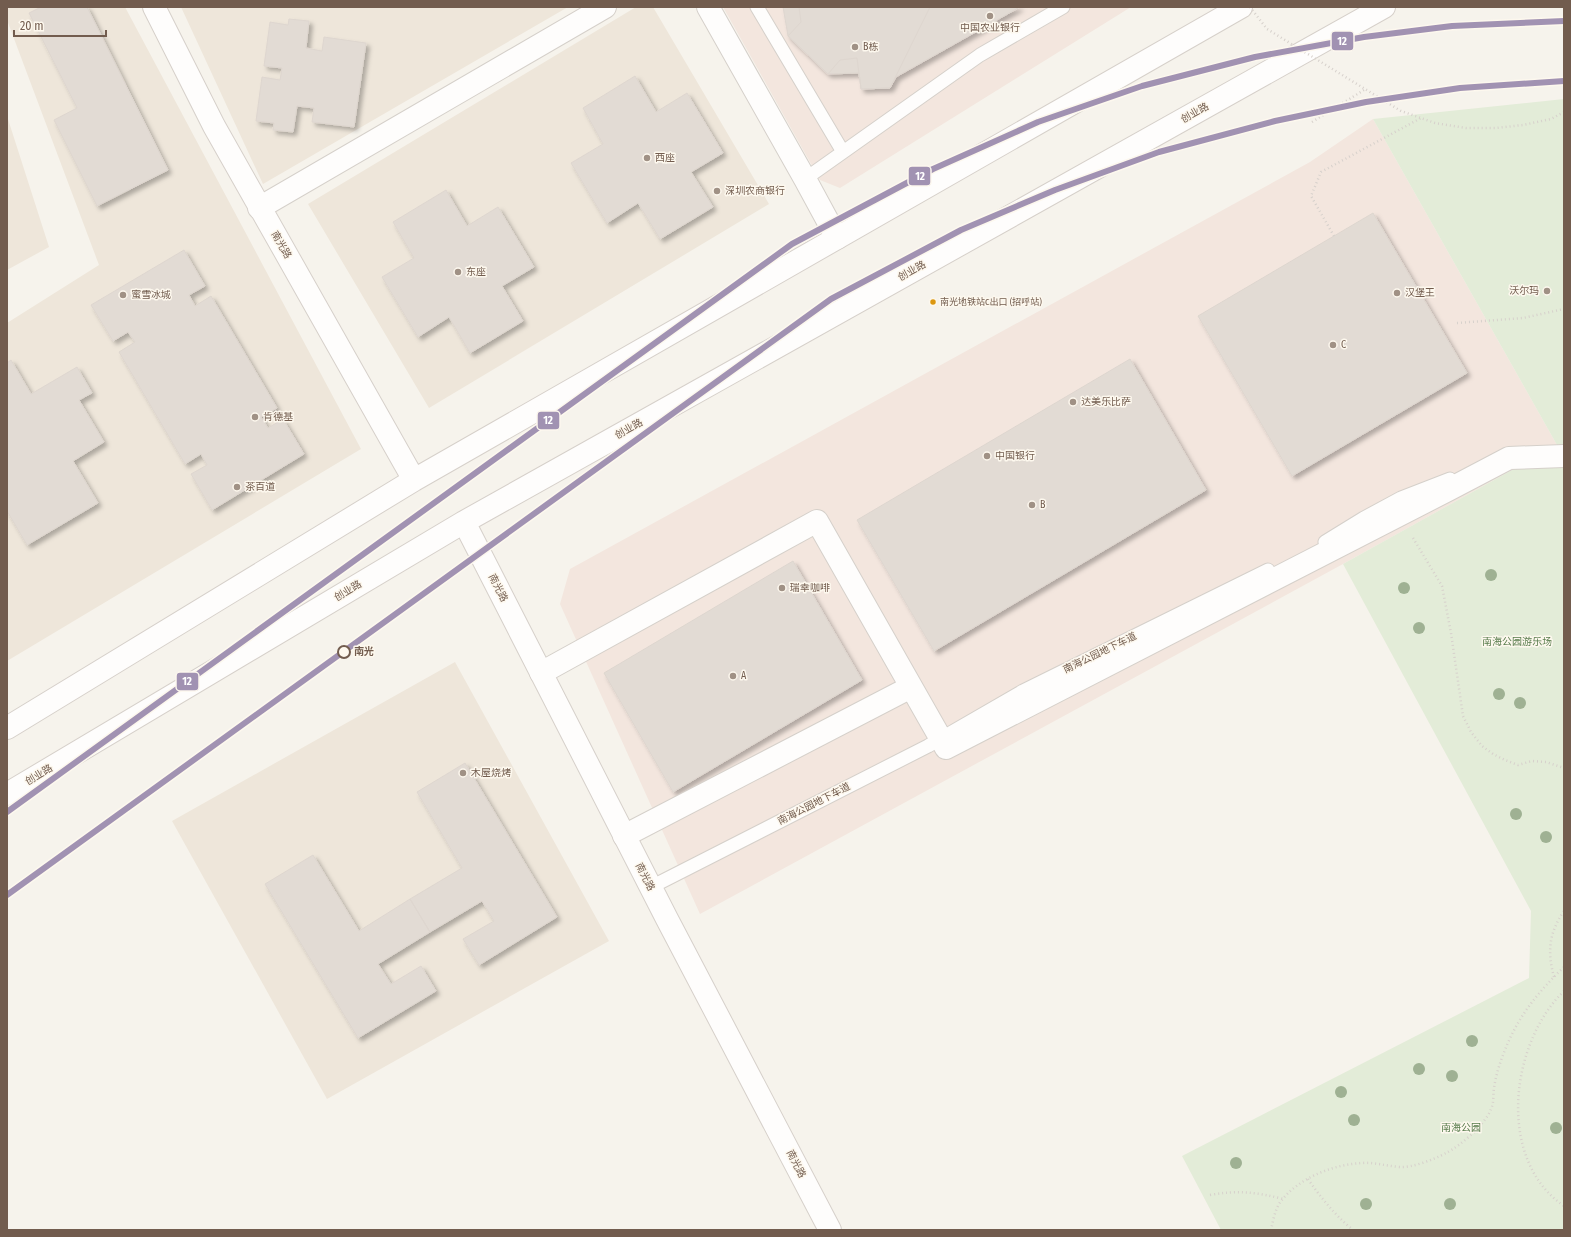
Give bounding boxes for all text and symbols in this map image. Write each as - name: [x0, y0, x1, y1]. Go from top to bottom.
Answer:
- marker: 中国农业银行: [985, 11, 995, 21]
- scale bar: [14, 12, 106, 38]
- text: 20 m: [20, 19, 44, 33]
- place label: 中国农业银行: [960, 22, 1020, 34]
- line badge: 12: [1331, 31, 1354, 51]
- text: 12: [1337, 35, 1347, 48]
- place label: B栋: [863, 41, 878, 53]
- marker: B栋: [850, 42, 860, 52]
- street label: 创业路: [1179, 100, 1211, 126]
- place label: 西座: [655, 152, 675, 164]
- marker: 西座: [642, 153, 652, 163]
- line badge: 12: [908, 166, 931, 186]
- text: 12: [915, 170, 925, 183]
- place label: 深圳农商银行: [725, 185, 785, 197]
- marker: 深圳农商银行: [712, 186, 722, 196]
- street label: 南光路: [268, 229, 294, 261]
- street label: 创业路: [896, 258, 928, 284]
- place label: 东座: [466, 266, 486, 278]
- marker: 东座: [453, 267, 463, 277]
- place label: 沃尔玛: [1509, 285, 1539, 297]
- marker: 沃尔玛: [1542, 286, 1552, 296]
- place label: 汉堡王: [1405, 287, 1435, 299]
- marker: 汉堡王: [1392, 288, 1402, 298]
- place label: 蜜雪冰城: [131, 289, 171, 301]
- marker: 蜜雪冰城: [118, 290, 128, 300]
- marker: 南光地铁站C出口 (招呼站): [928, 297, 938, 307]
- place label: 南光地铁站C出口 (招呼站): [940, 297, 1042, 307]
- place label: C: [1341, 339, 1346, 351]
- marker: C: [1328, 340, 1338, 350]
- place label: 达美乐比萨: [1081, 396, 1131, 408]
- marker: 达美乐比萨: [1068, 397, 1078, 407]
- place label: 肯德基: [263, 411, 293, 423]
- line badge: 12: [537, 411, 560, 430]
- marker: 肯德基: [250, 412, 260, 422]
- text: 12: [543, 414, 553, 427]
- street label: 创业路: [613, 416, 645, 442]
- place label: 中国银行: [995, 450, 1035, 462]
- marker: 中国银行: [982, 451, 992, 461]
- place label: 茶百道: [245, 481, 275, 493]
- marker: 茶百道: [232, 482, 242, 492]
- place label: B: [1040, 499, 1046, 511]
- marker: B: [1027, 500, 1037, 510]
- street label: 南光路: [486, 572, 510, 604]
- street label: 创业路: [332, 578, 364, 604]
- place label: 瑞幸咖啡: [790, 582, 830, 594]
- marker: 瑞幸咖啡: [777, 583, 787, 593]
- street label: 南海公园地下车道: [1061, 630, 1139, 676]
- park label: 南海公园游乐场: [1482, 636, 1552, 648]
- marker: 南光: [337, 645, 351, 659]
- place label: 南光: [354, 646, 374, 658]
- place label: A: [741, 670, 747, 682]
- marker: A: [728, 671, 738, 681]
- line badge: 12: [176, 672, 199, 691]
- text: 12: [182, 675, 192, 688]
- street label: 创业路: [23, 762, 55, 788]
- place label: 木屋烧烤: [471, 767, 511, 779]
- marker: 木屋烧烤: [458, 768, 468, 778]
- street label: 南海公园地下车道: [776, 780, 852, 828]
- street label: 南光路: [633, 861, 657, 893]
- park label: 南海公园: [1441, 1122, 1481, 1134]
- street label: 南光路: [784, 1148, 808, 1180]

